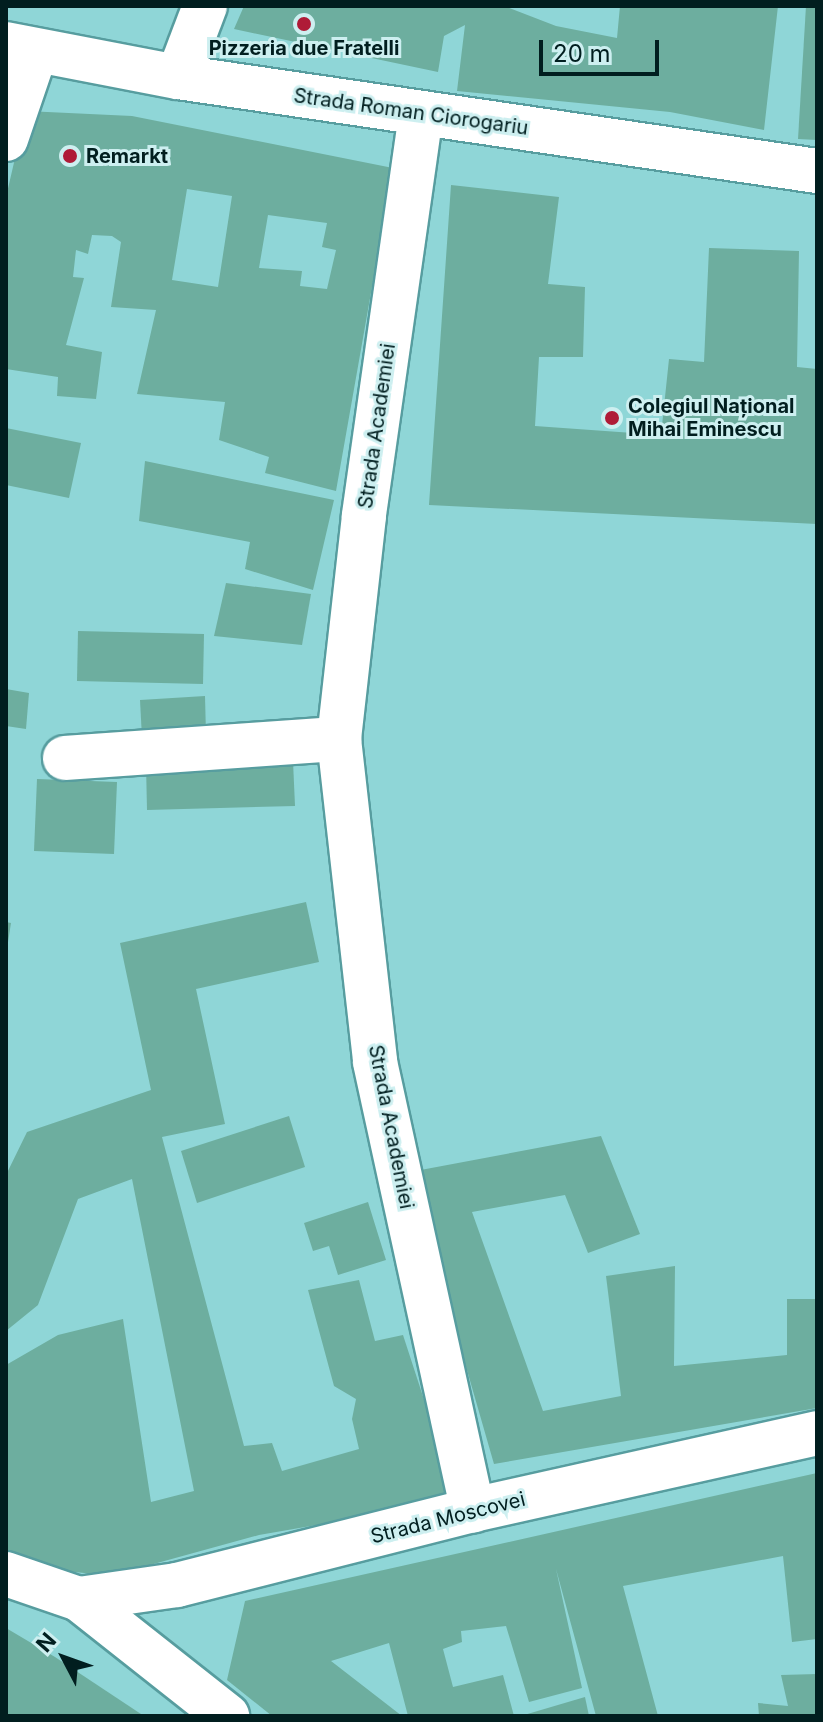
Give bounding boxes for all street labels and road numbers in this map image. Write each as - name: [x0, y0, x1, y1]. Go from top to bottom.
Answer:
- street label: Strada Roman Ciorogariu: [292, 84, 530, 140]
- street label: Strada Academiei: [354, 342, 400, 510]
- street label: Strada Academiei: [363, 1043, 419, 1211]
- street label: Strada Moscovei: [368, 1487, 528, 1549]

